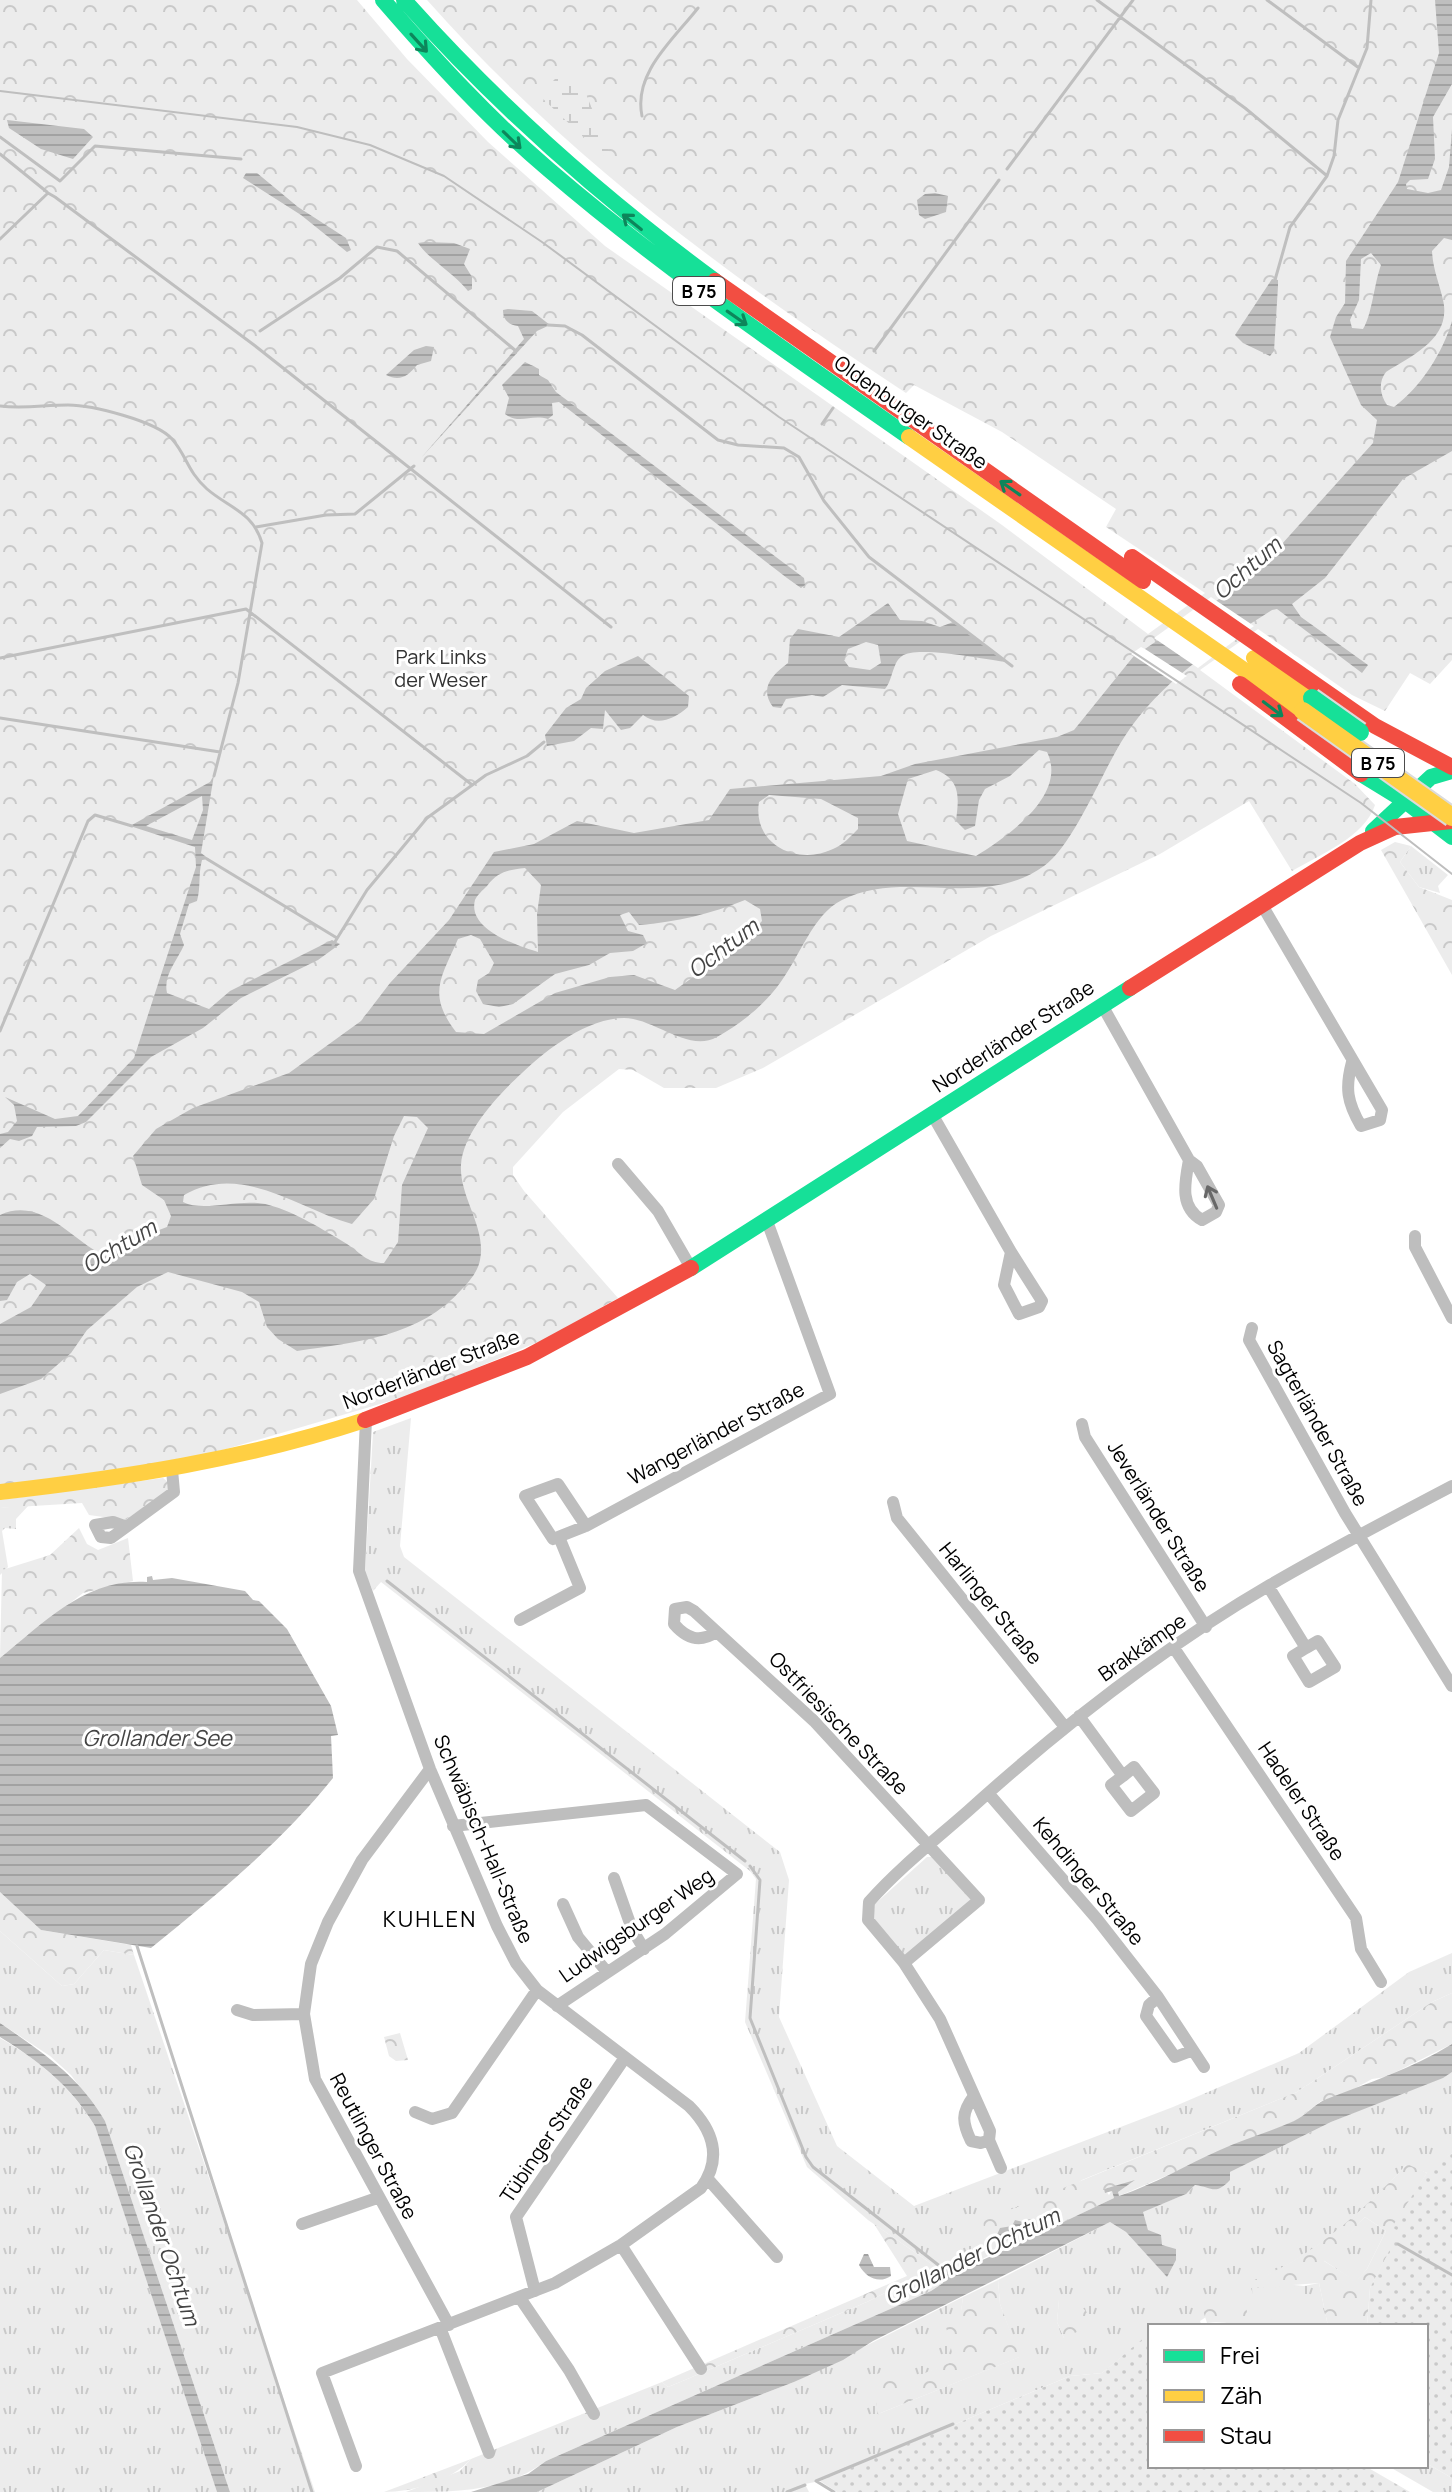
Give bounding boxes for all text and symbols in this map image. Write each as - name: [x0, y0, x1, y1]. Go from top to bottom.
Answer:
- one-way arrow: [409, 32, 428, 53]
- one-way arrow: [502, 130, 522, 149]
- one-way arrow: [622, 213, 643, 231]
- road number: B 75: [673, 277, 725, 305]
- one-way arrow: [726, 310, 748, 326]
- street label: Oldenburger Straße: [829, 349, 993, 475]
- one-way arrow: [999, 480, 1021, 496]
- water label: Ochtum: [1206, 529, 1289, 606]
- park label: Park Links der Weser: [394, 643, 488, 693]
- one-way arrow: [1262, 701, 1283, 718]
- road number: B 75: [1352, 749, 1404, 777]
- water label: Ochtum: [681, 911, 766, 985]
- street label: Norderländer Straße: [927, 974, 1099, 1098]
- one-way arrow: [1204, 1185, 1219, 1209]
- water label: Ochtum: [76, 1211, 163, 1280]
- street label: Norderländer Straße: [339, 1323, 523, 1415]
- street label: Sagterländer Straße: [1261, 1335, 1375, 1511]
- street label: Wangerländer Straße: [623, 1375, 809, 1491]
- street label: Jeverländer Straße: [1102, 1435, 1216, 1597]
- street label: Harlinger Straße: [933, 1536, 1049, 1670]
- street label: Brakkämpe: [1093, 1607, 1191, 1687]
- street label: Ostfriesische Straße: [763, 1645, 915, 1801]
- water label: Grollander See: [82, 1723, 233, 1753]
- street label: Schwäbisch-Hall-Straße: [428, 1731, 540, 1947]
- street label: Hadeler Straße: [1252, 1736, 1352, 1866]
- street label: Kehdinger Straße: [1027, 1811, 1151, 1951]
- street label: Ludwigsburger Weg: [553, 1862, 719, 1988]
- district label: KUHLEN: [383, 1904, 477, 1934]
- street label: Reutlinger Straße: [324, 2068, 424, 2224]
- street label: Tübinger Straße: [493, 2070, 599, 2208]
- water label: Grollander Ochtum: [117, 2139, 208, 2331]
- water label: Grollander Ochtum: [879, 2200, 1066, 2311]
- legend: [1148, 2324, 1428, 2468]
- text: Frei: [1220, 2338, 1260, 2371]
- text: Zäh: [1220, 2378, 1262, 2411]
- text: Stau: [1220, 2418, 1272, 2451]

